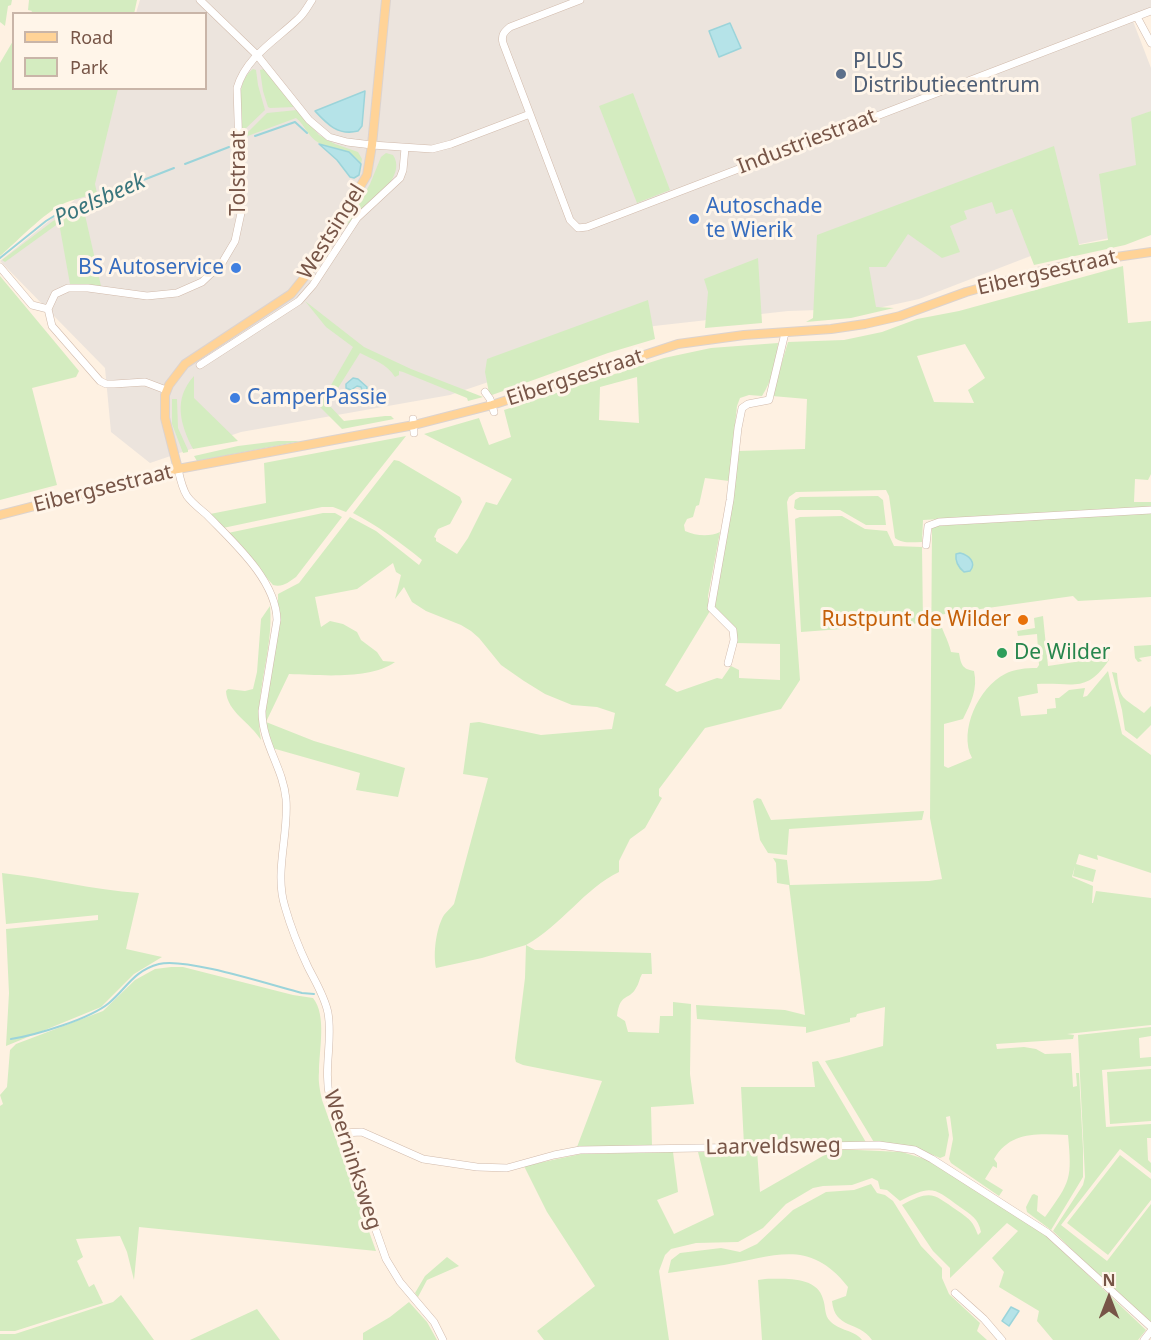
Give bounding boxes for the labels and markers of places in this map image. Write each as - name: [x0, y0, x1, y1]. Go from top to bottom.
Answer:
- place label: PLUS Distributiecentrum: [853, 49, 1040, 99]
- marker: PLUS Distributiecentrum: [834, 67, 848, 81]
- place label: Autoschade te Wierik: [706, 194, 822, 244]
- marker: Autoschade te Wierik: [687, 212, 701, 226]
- place label: BS Autoservice: [78, 255, 224, 281]
- marker: BS Autoservice: [229, 261, 243, 275]
- place label: CamperPassie: [247, 385, 387, 411]
- marker: CamperPassie: [228, 391, 242, 405]
- place label: Rustpunt de Wilder: [821, 607, 1011, 633]
- marker: Rustpunt de Wilder: [1016, 613, 1030, 627]
- place label: De Wilder: [1014, 640, 1110, 666]
- marker: De Wilder: [995, 646, 1009, 660]

